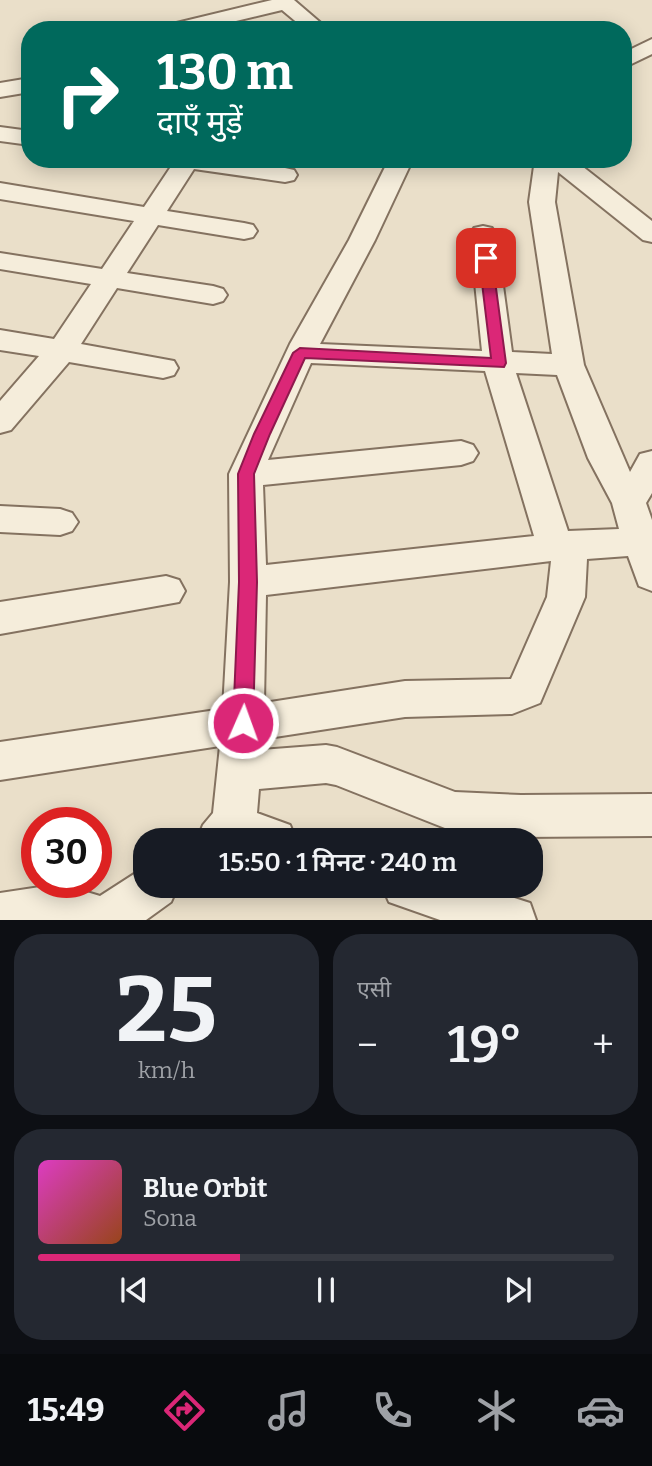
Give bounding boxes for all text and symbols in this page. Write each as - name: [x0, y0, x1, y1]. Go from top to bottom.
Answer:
- text: 130 m: [157, 43, 293, 102]
- icon: right: [42, 49, 133, 140]
- text: दाएँ मुड़ें: [157, 103, 243, 141]
- pin: [456, 228, 516, 288]
- icon: arrive: [467, 239, 505, 277]
- position arrow: [206, 686, 280, 760]
- speed limit sign: 30: [21, 807, 112, 898]
- text: 15:50 · 1 मिनट · 240 m: [219, 847, 457, 878]
- text: 25: [116, 956, 217, 1065]
- text: एसी: [357, 975, 391, 1003]
- text: 19°: [448, 1013, 523, 1076]
- text: −: [357, 1022, 378, 1068]
- text: +: [592, 1022, 614, 1068]
- text: km/h: [138, 1056, 195, 1084]
- text: Blue Orbit: [143, 1173, 267, 1204]
- text: Sona: [143, 1204, 197, 1232]
- icon: previous: [115, 1271, 153, 1309]
- icon: pause: [307, 1271, 345, 1309]
- icon: next: [499, 1271, 537, 1309]
- icon: directions: [160, 1386, 209, 1435]
- icon: music: [264, 1386, 313, 1435]
- icon: phone: [368, 1386, 417, 1435]
- icon: climate: [472, 1386, 521, 1435]
- icon: car: [576, 1386, 625, 1435]
- text: 15:49: [27, 1391, 105, 1429]

